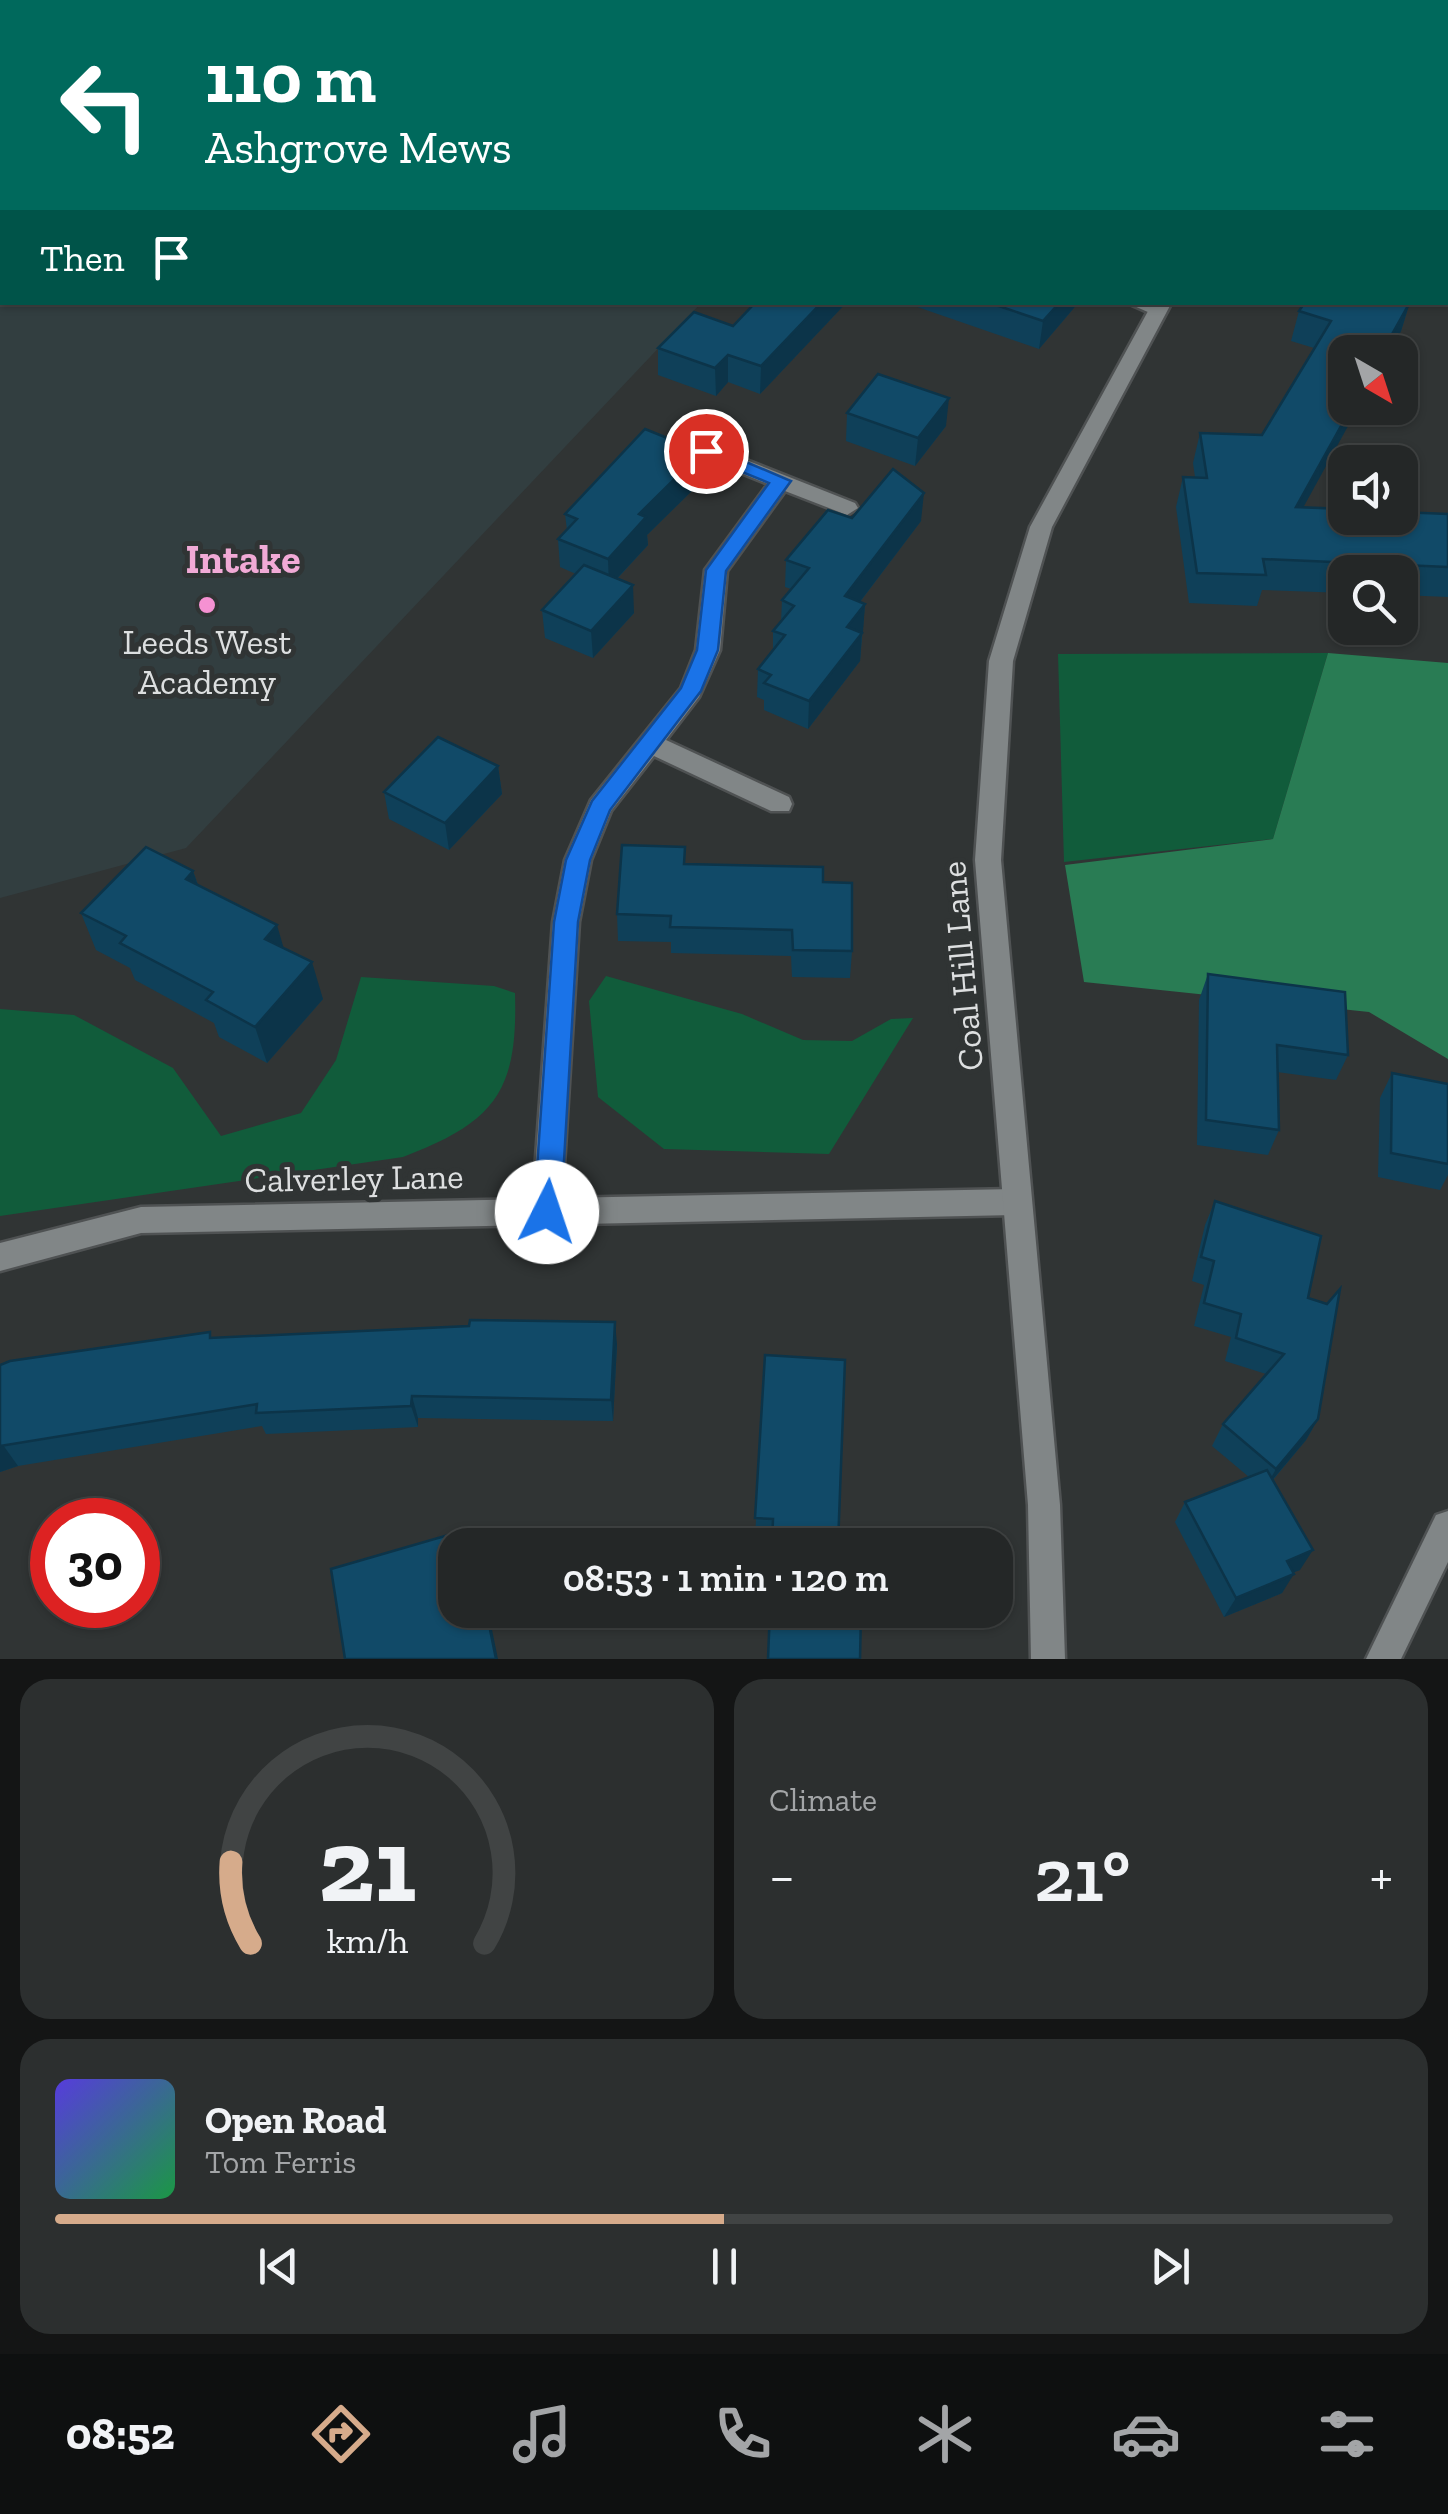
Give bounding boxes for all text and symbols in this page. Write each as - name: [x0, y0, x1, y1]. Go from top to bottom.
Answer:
- text: 110 m: [205, 36, 376, 120]
- icon: left: [40, 40, 170, 170]
- text: Ashgrove Mews: [205, 121, 512, 175]
- icon: arrive: [144, 230, 199, 285]
- text: Then: [40, 235, 124, 281]
- north arrow: [1328, 335, 1418, 425]
- map controls: [1328, 335, 1418, 645]
- pin: [664, 409, 749, 494]
- icon: arrive: [679, 424, 734, 479]
- button: sound: [1328, 445, 1418, 535]
- district label: Intake: [186, 535, 300, 583]
- button: search: [1328, 555, 1418, 645]
- marker: Leeds West Academy: [196, 594, 218, 616]
- place label: Leeds West Academy: [122, 621, 292, 703]
- street label: Coal Hill Lane: [932, 860, 992, 1072]
- street label: Calverley Lane: [244, 1155, 464, 1201]
- position arrow: [495, 1160, 599, 1264]
- speed limit sign: 30: [30, 1498, 160, 1628]
- text: 08:53 · 1 min · 120 m: [563, 1555, 888, 1601]
- text: Climate: [769, 1781, 877, 1819]
- text: 21: [318, 1803, 416, 1928]
- text: 21°: [1034, 1830, 1130, 1920]
- text: −: [769, 1843, 795, 1909]
- text: +: [1370, 1843, 1393, 1909]
- text: km/h: [326, 1919, 408, 1962]
- text: Open Road: [205, 2097, 387, 2143]
- text: Tom Ferris: [205, 2143, 356, 2181]
- icon: previous: [251, 2239, 306, 2294]
- icon: pause: [697, 2239, 752, 2294]
- icon: next: [1143, 2239, 1198, 2294]
- icon: directions: [306, 2399, 376, 2469]
- icon: music: [507, 2399, 577, 2469]
- icon: phone: [708, 2399, 778, 2469]
- icon: climate: [910, 2399, 980, 2469]
- icon: car: [1111, 2399, 1181, 2469]
- icon: filters: [1312, 2399, 1382, 2469]
- text: 08:52: [66, 2407, 175, 2461]

